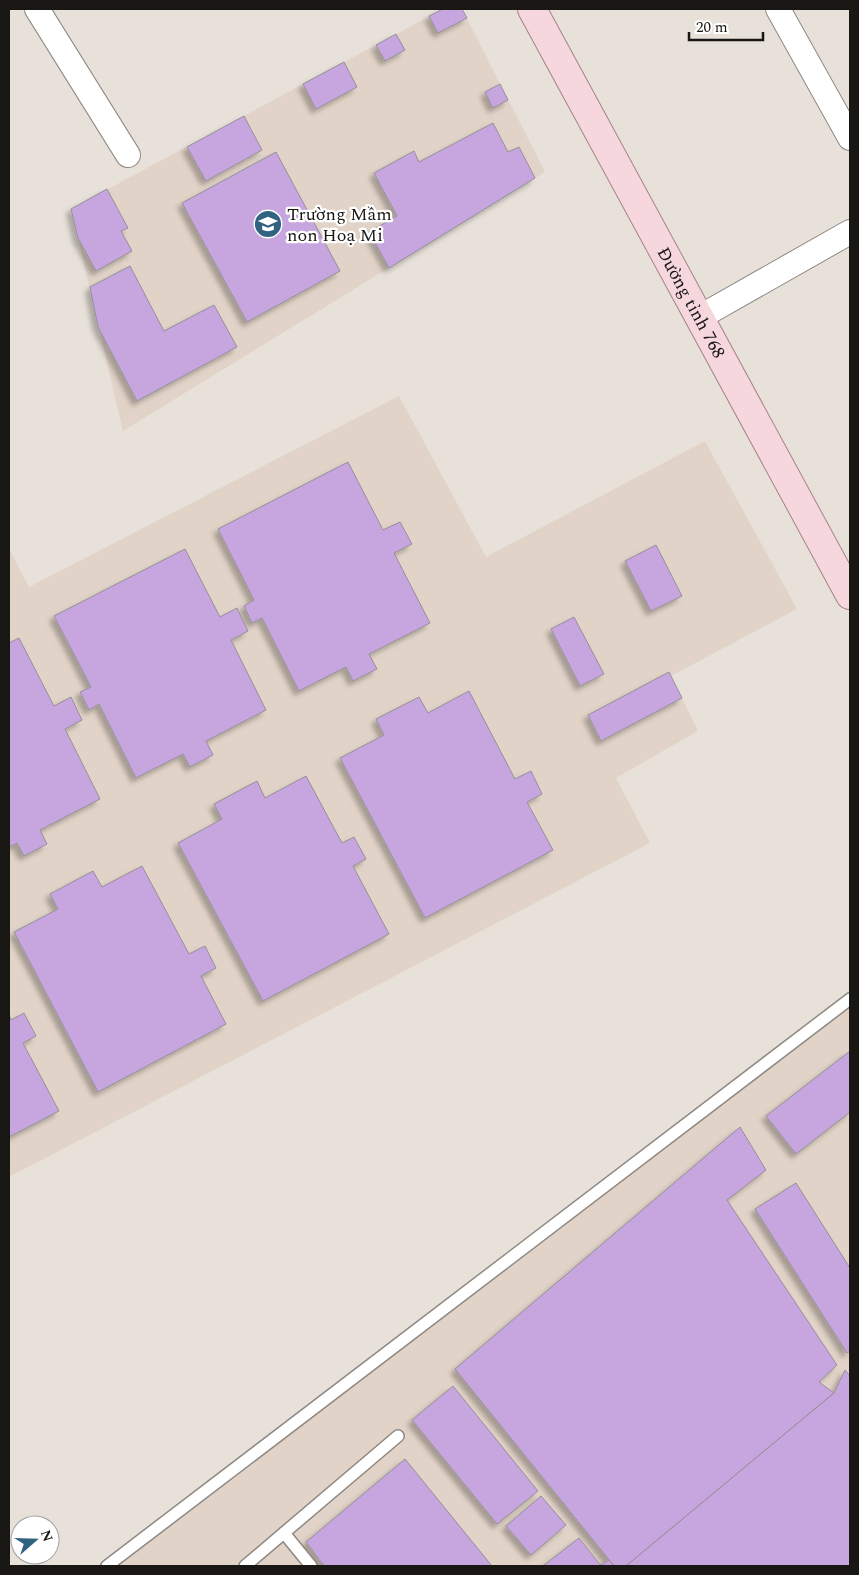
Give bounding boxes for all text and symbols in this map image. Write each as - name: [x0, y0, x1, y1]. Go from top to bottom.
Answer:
- scale bar: [689, 10, 763, 42]
- text: 20 m: [696, 16, 728, 39]
- place label: Trường Mầm non Hoạ Mi: [287, 201, 392, 249]
- school or university icon: Trường Mầm non Hoạ Mi: [253, 209, 283, 239]
- street label: Đường tỉnh 768: [650, 242, 733, 363]
- north arrow: [10, 1515, 60, 1565]
- text: N: [35, 1527, 59, 1545]

